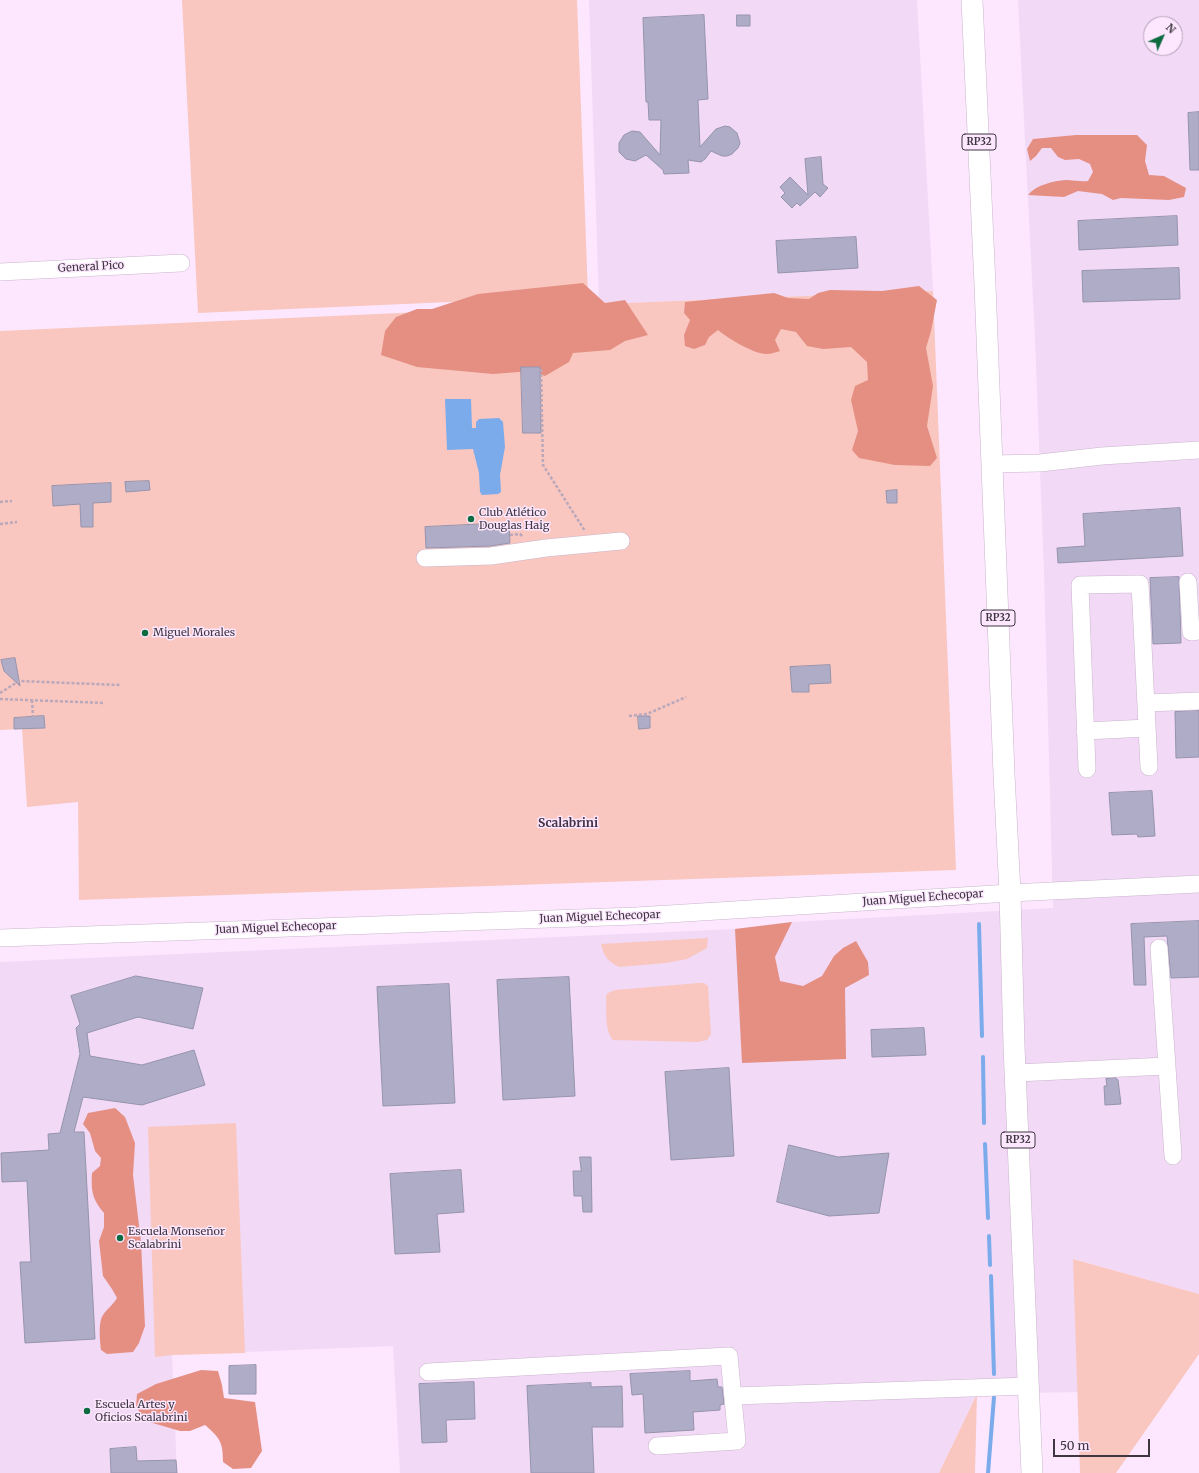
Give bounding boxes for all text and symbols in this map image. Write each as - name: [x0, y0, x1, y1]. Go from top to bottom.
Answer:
- north arrow: [1143, 16, 1183, 56]
- text: N: [1163, 20, 1179, 36]
- road number: RP32: [962, 134, 996, 150]
- street label: General Pico: [58, 259, 124, 275]
- place label: Club Atlético Douglas Haig: [479, 506, 549, 532]
- marker: Club Atlético Douglas Haig: [466, 514, 476, 524]
- road number: RP32: [981, 610, 1015, 626]
- place label: Miguel Morales: [153, 626, 235, 640]
- marker: Miguel Morales: [140, 628, 150, 638]
- district label: Scalabrini: [538, 817, 598, 831]
- street label: Juan Miguel Echecopar: [862, 887, 984, 909]
- street label: Juan Miguel Echecopar: [539, 908, 661, 926]
- street label: Juan Miguel Echecopar: [215, 919, 337, 937]
- road number: RP32: [1001, 1132, 1035, 1148]
- place label: Escuela Monseñor Scalabrini: [128, 1225, 225, 1251]
- marker: Escuela Monseñor Scalabrini: [115, 1233, 125, 1243]
- place label: Escuela Artes y Oficios Scalabrini: [95, 1398, 188, 1424]
- marker: Escuela Artes y Oficios Scalabrini: [82, 1406, 92, 1416]
- scale bar: [1055, 1431, 1152, 1457]
- text: 50 m: [1060, 1438, 1089, 1453]

